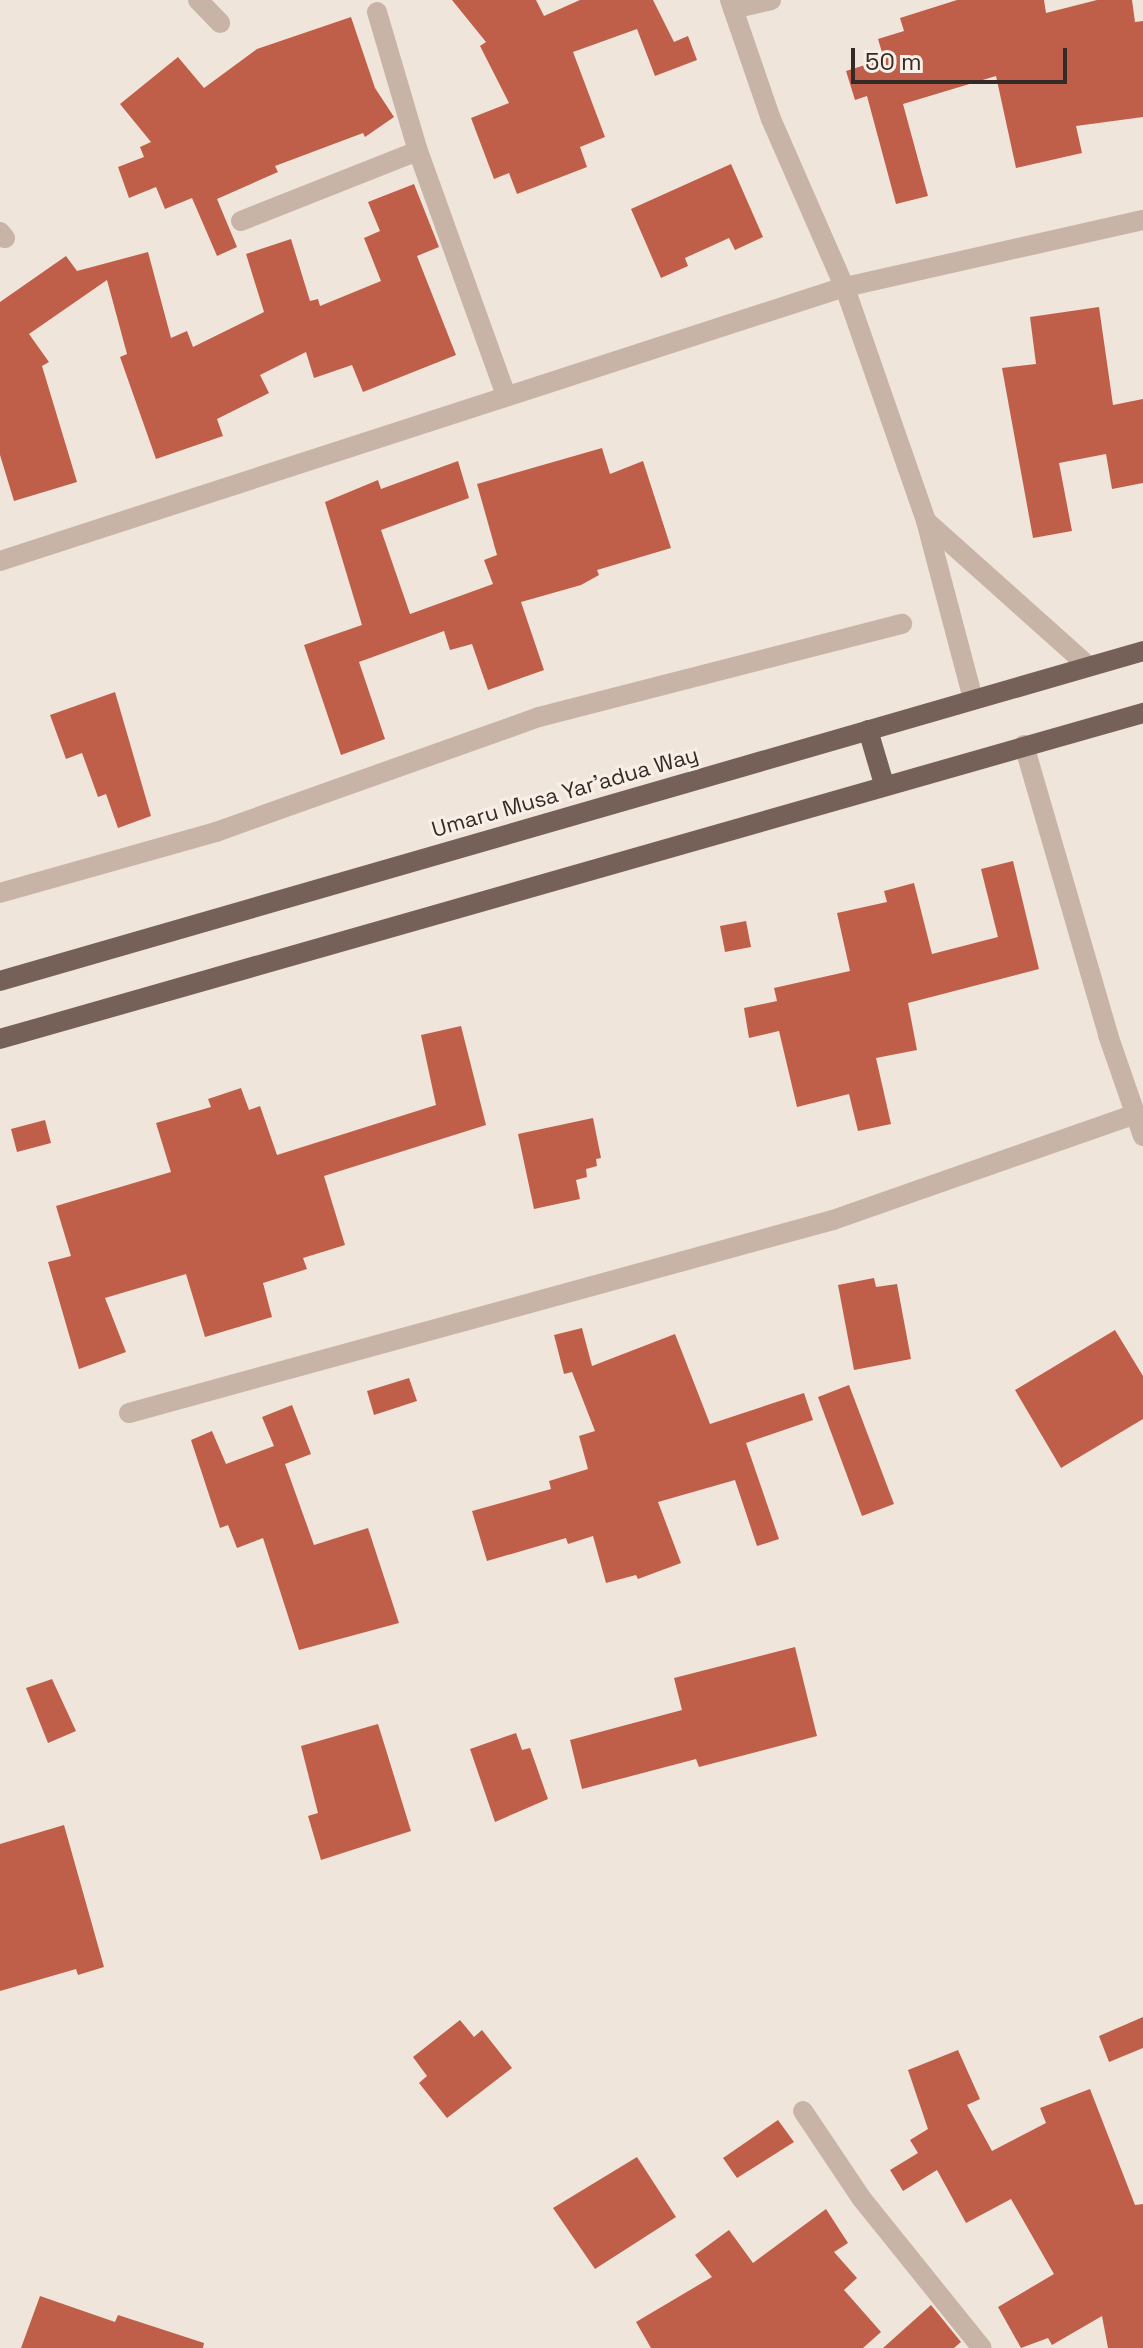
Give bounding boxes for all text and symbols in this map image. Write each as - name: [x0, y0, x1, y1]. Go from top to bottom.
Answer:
- scale bar: [855, 32, 1071, 82]
- text: 50 m: [865, 46, 922, 77]
- street label: Umaru Musa Yar'adua Way: [428, 741, 702, 843]

